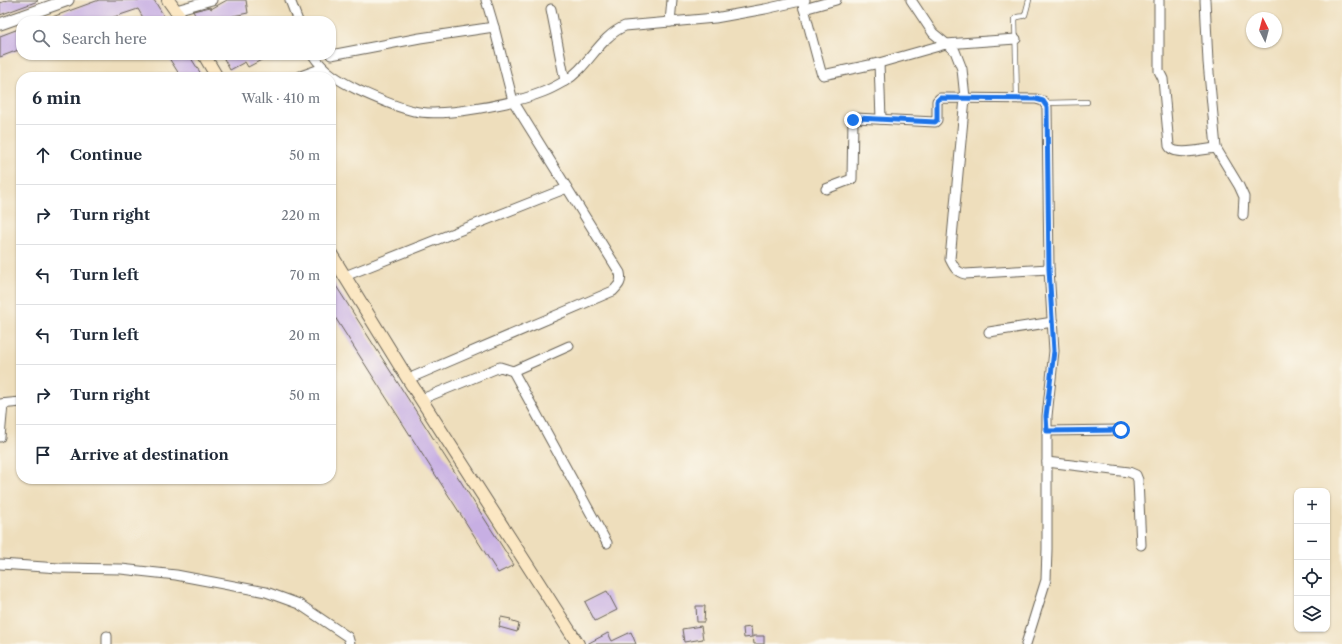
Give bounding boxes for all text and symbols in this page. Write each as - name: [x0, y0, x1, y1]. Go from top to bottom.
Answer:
- north arrow: [1246, 12, 1282, 48]
- search box: [16, 16, 336, 60]
- icon: search: [30, 27, 52, 49]
- text: Search here: [62, 29, 147, 48]
- text: 6 min: [32, 88, 81, 108]
- text: Walk · 410 m: [242, 90, 320, 106]
- route end: [844, 111, 862, 129]
- icon: ahead: [32, 144, 54, 166]
- text: Continue: [70, 145, 142, 164]
- text: 50 m: [289, 147, 320, 163]
- icon: right: [32, 204, 54, 226]
- text: Turn right: [70, 205, 150, 224]
- text: 220 m: [281, 207, 320, 223]
- icon: left: [32, 264, 54, 286]
- text: Turn left: [70, 265, 139, 284]
- text: 70 m: [290, 267, 320, 283]
- icon: left: [32, 324, 54, 346]
- text: Turn left: [70, 325, 139, 344]
- text: 20 m: [289, 327, 320, 343]
- icon: right: [32, 384, 54, 406]
- text: Turn right: [70, 385, 150, 404]
- text: 50 m: [289, 387, 320, 403]
- route start: [1112, 421, 1130, 439]
- icon: arrive: [32, 444, 54, 466]
- text: Arrive at destination: [70, 445, 229, 464]
- map controls: [1294, 488, 1330, 632]
- button: +: [1294, 488, 1330, 524]
- button: −: [1294, 524, 1330, 560]
- button: locate: [1294, 560, 1330, 596]
- button: layers: [1294, 596, 1330, 632]

